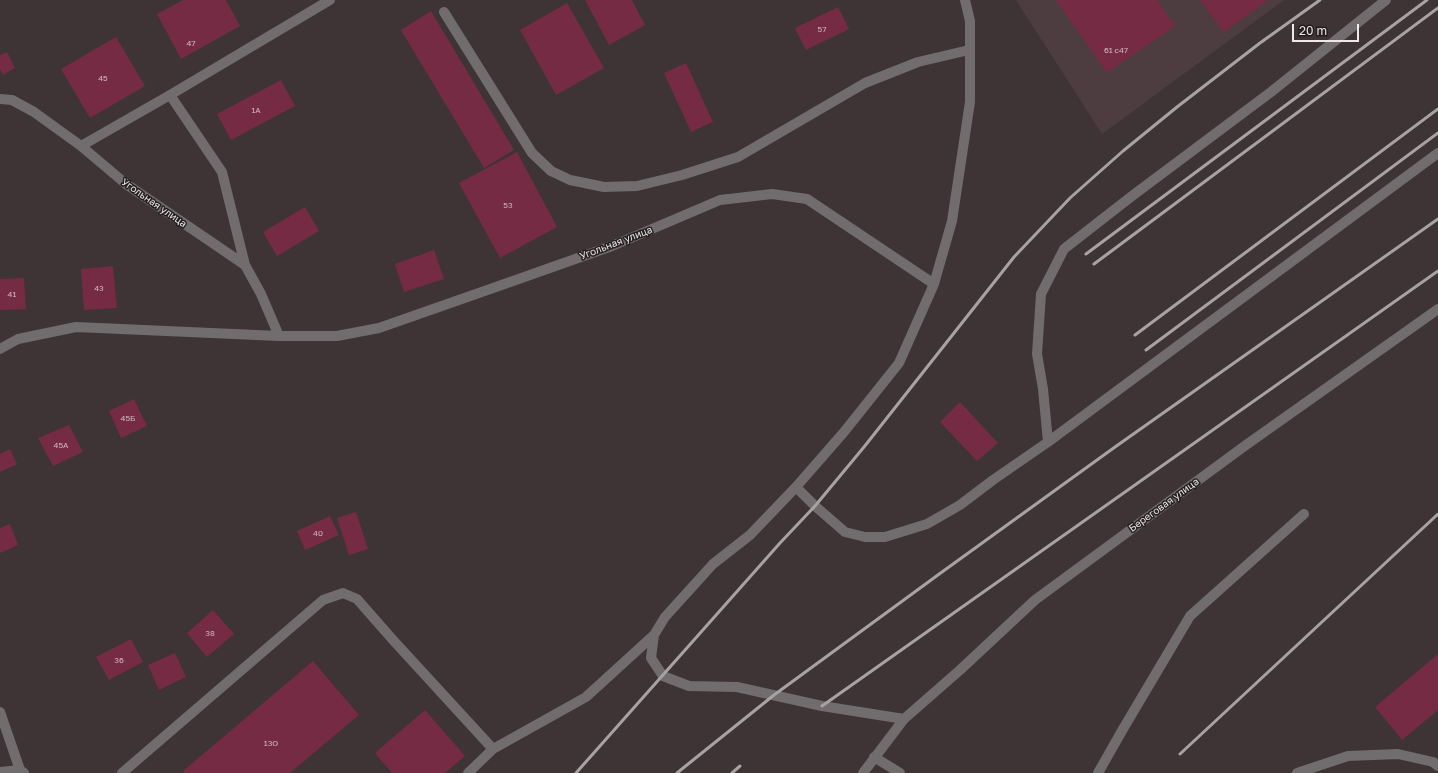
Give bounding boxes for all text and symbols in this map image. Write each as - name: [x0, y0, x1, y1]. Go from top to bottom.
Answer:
- scale bar: [1294, 16, 1361, 42]
- text: 20 m: [1299, 23, 1327, 38]
- house number: 57: [818, 24, 826, 34]
- house number: 47: [186, 38, 196, 48]
- house number: 61 с47: [1104, 45, 1128, 55]
- house number: 45: [98, 73, 108, 83]
- house number: 1А: [251, 105, 261, 115]
- street label: Угольная улица: [119, 176, 189, 230]
- house number: 53: [503, 200, 513, 210]
- street label: Угольная улица: [578, 224, 654, 262]
- house number: 43: [94, 283, 104, 293]
- house number: 41: [8, 289, 16, 299]
- house number: 45Б: [121, 413, 135, 423]
- house number: 45А: [54, 440, 68, 450]
- street label: Береговая улица: [1127, 476, 1201, 534]
- house number: 40: [313, 528, 323, 538]
- house number: 38: [205, 628, 215, 638]
- house number: 36: [114, 655, 124, 665]
- house number: 13О: [264, 738, 278, 748]

